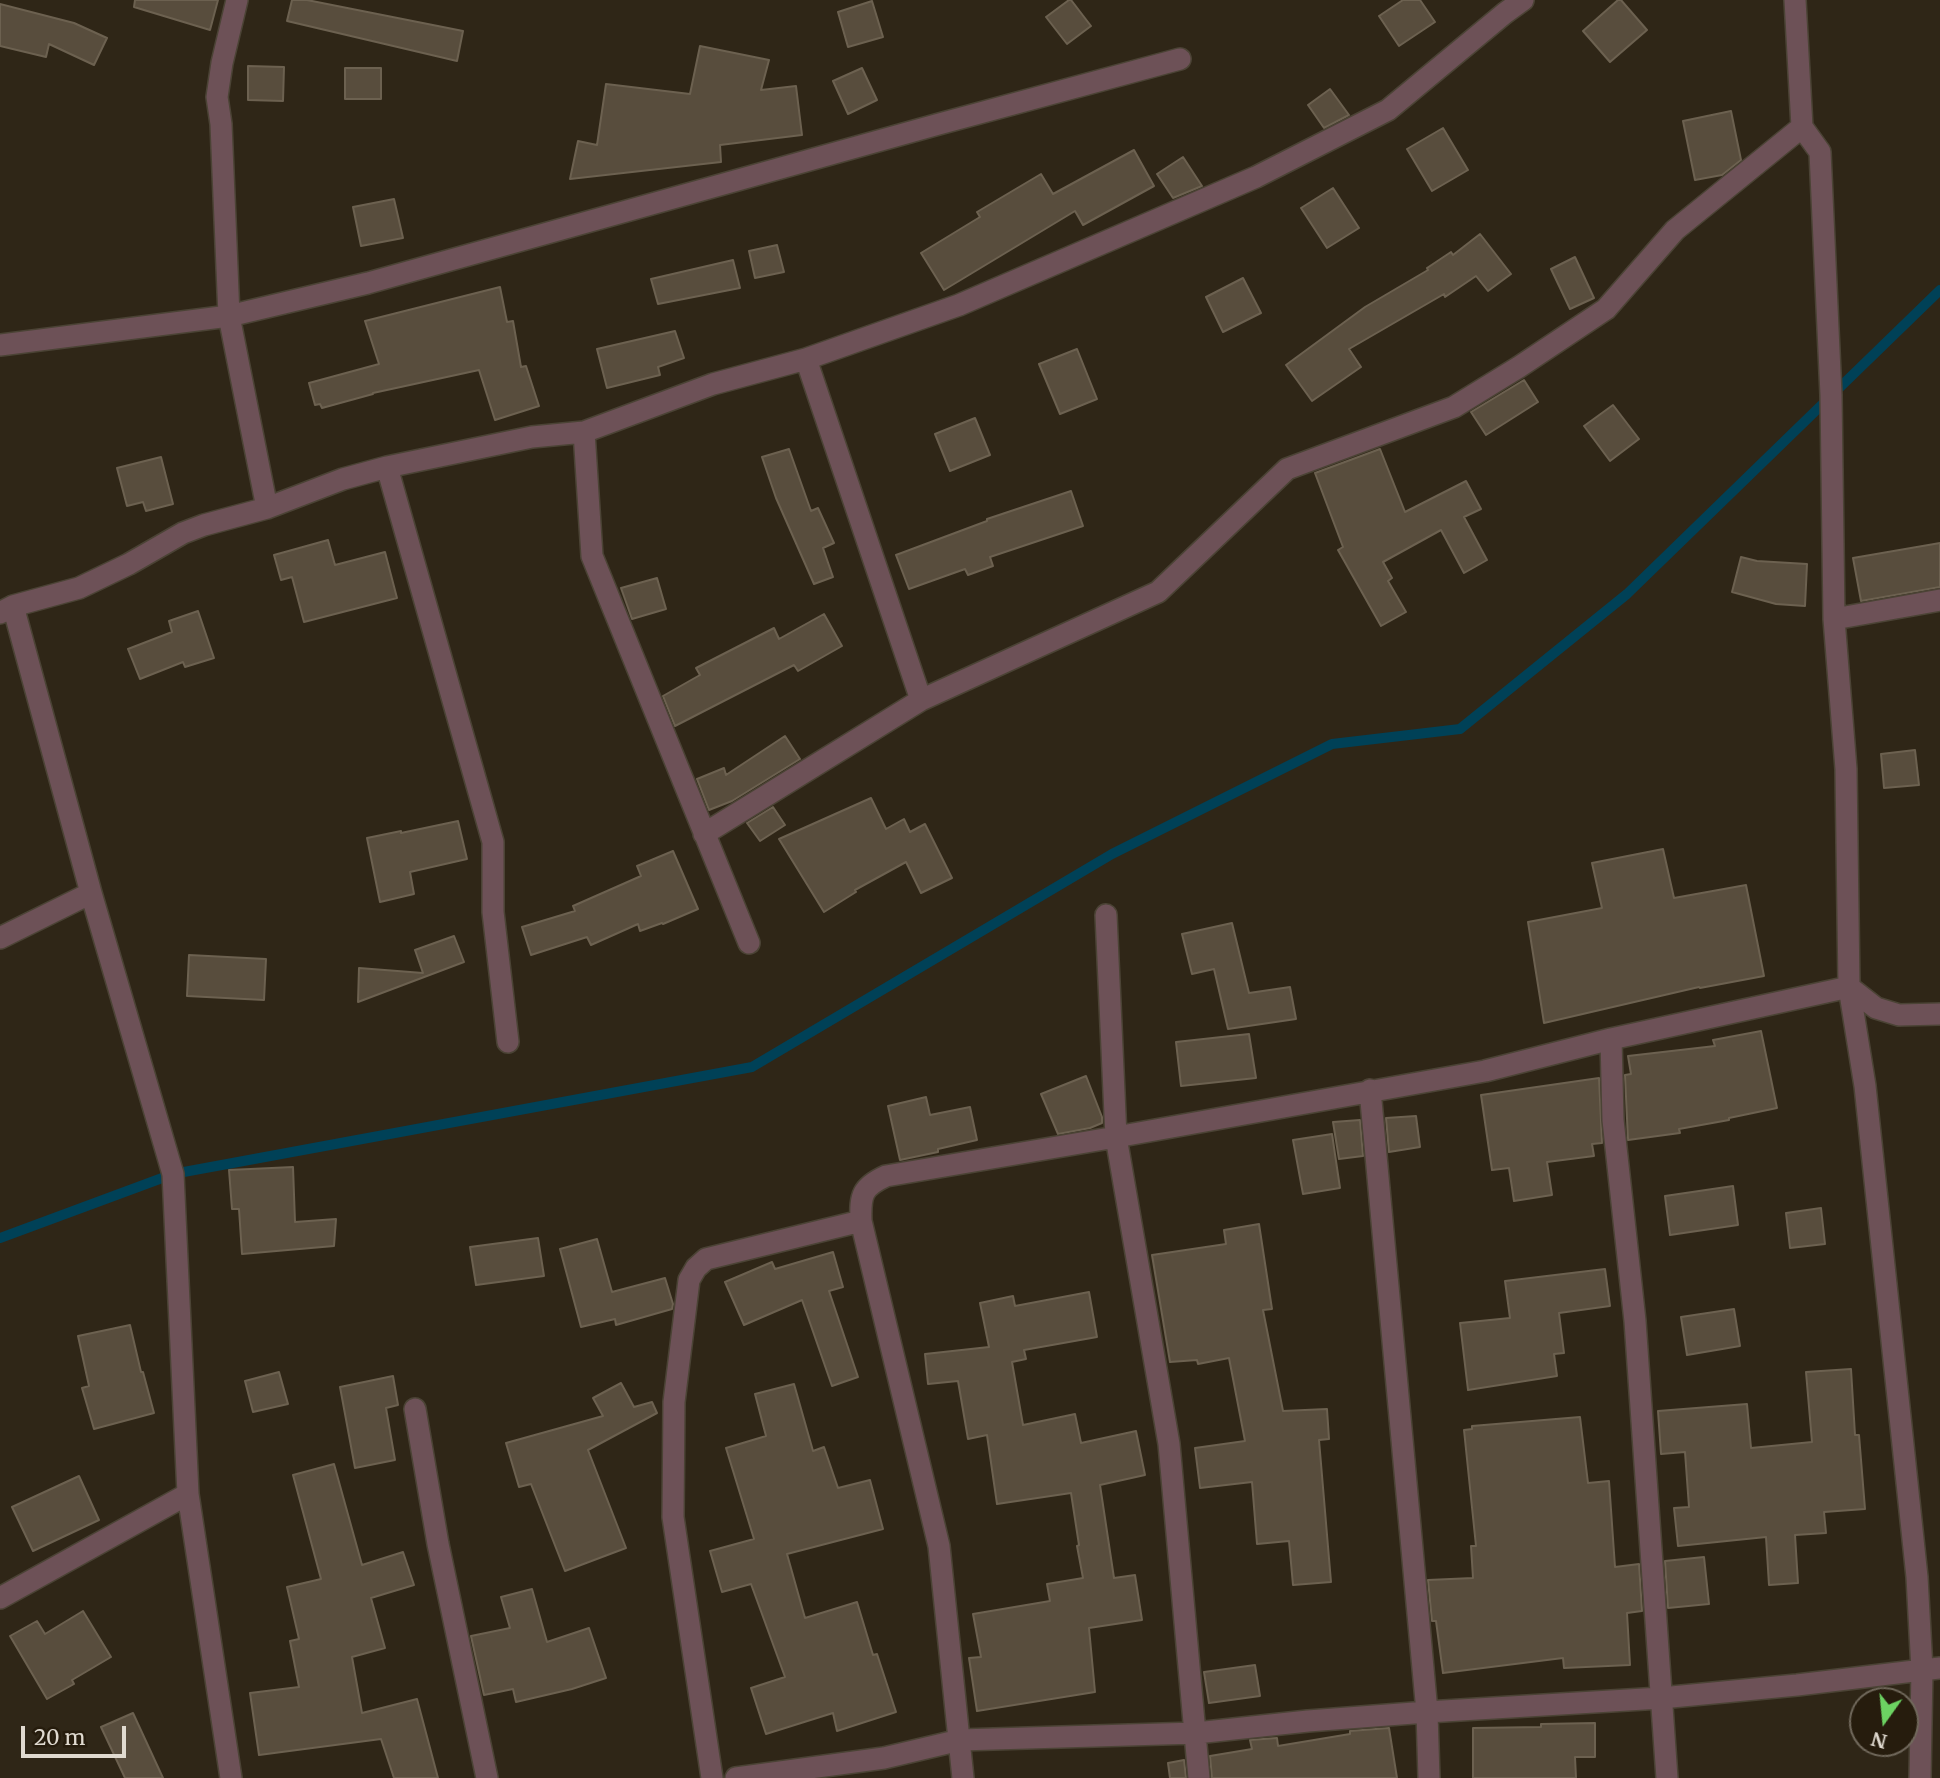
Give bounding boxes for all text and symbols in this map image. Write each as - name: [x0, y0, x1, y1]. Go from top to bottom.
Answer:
- north arrow: [1849, 1687, 1919, 1757]
- scale bar: [24, 1712, 130, 1756]
- text: 20 m: [34, 1724, 85, 1751]
- text: N: [1869, 1727, 1889, 1754]

